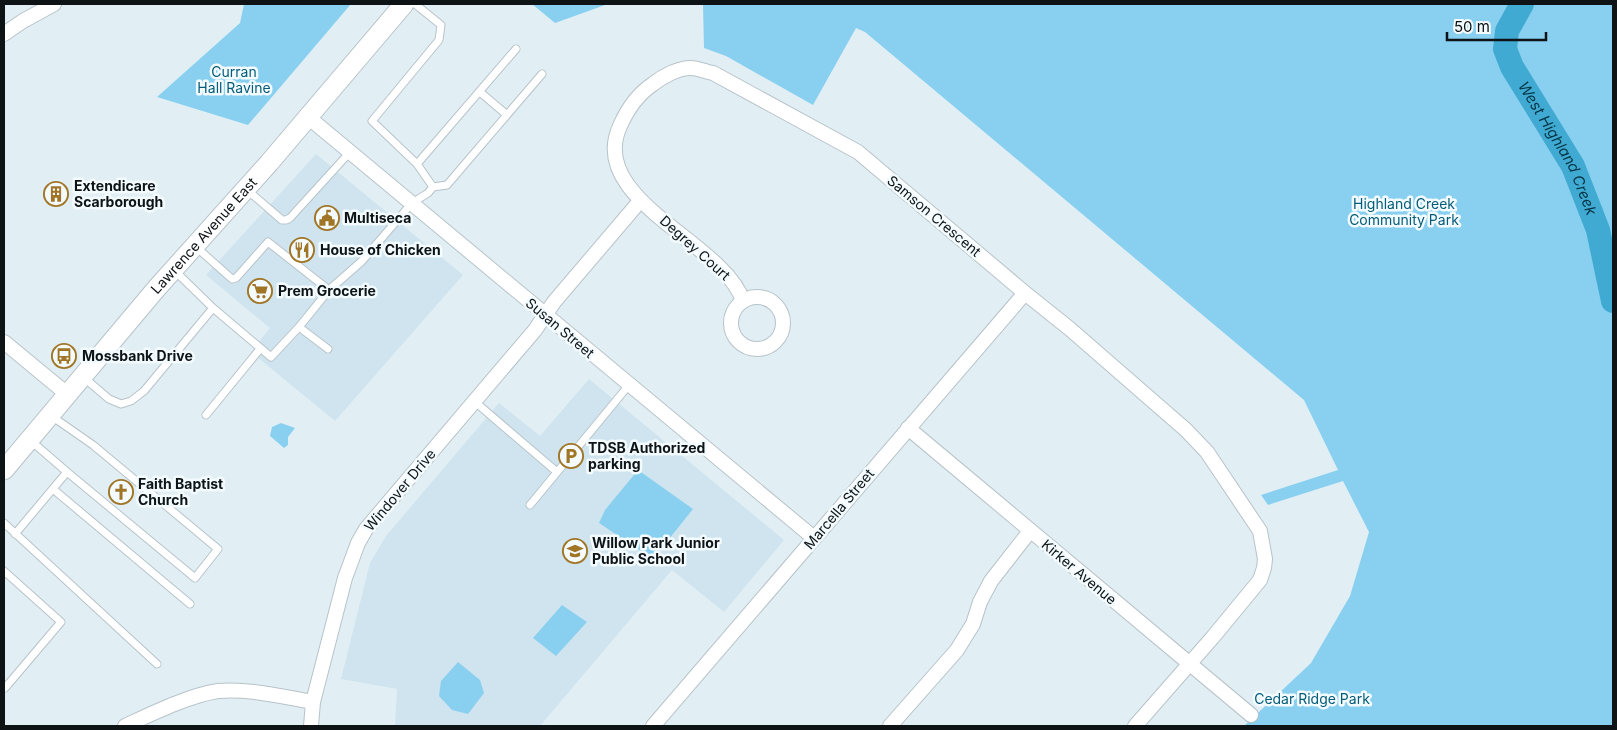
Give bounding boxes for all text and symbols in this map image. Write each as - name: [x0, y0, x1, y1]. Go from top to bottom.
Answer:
- scale bar: [1447, 10, 1546, 42]
- text: 50 m: [1454, 17, 1490, 36]
- park label: Curran Hall Ravine: [197, 63, 271, 96]
- water label: West Highland Creek: [1514, 78, 1602, 219]
- street label: Samson Crescent: [884, 172, 985, 260]
- street label: Lawrence Avenue East: [147, 173, 260, 297]
- place label: Extendicare Scarborough: [74, 177, 163, 210]
- building icon: Extendicare Scarborough: [43, 181, 69, 207]
- park label: Highland Creek Community Park: [1349, 195, 1459, 228]
- public building icon: Multiseca: [314, 205, 340, 231]
- place label: Multiseca: [344, 209, 411, 226]
- street label: Degrey Court: [657, 212, 734, 284]
- restaurant icon: House of Chicken: [289, 237, 315, 263]
- place label: House of Chicken: [320, 241, 441, 258]
- supermarket icon: Prem Grocerie: [247, 278, 273, 304]
- place label: Prem Grocerie: [278, 282, 376, 299]
- street label: Susan Street: [523, 294, 598, 361]
- bus stop icon: Mossbank Drive: [51, 343, 77, 369]
- place label: Mossbank Drive: [82, 347, 193, 364]
- place label: TDSB Authorized parking: [588, 439, 705, 472]
- parking icon: TDSB Authorized parking: [558, 443, 584, 469]
- street label: Windover Drive: [360, 445, 439, 534]
- street label: Marcella Street: [800, 465, 877, 552]
- place label: Faith Baptist Church: [138, 475, 223, 508]
- church icon: Faith Baptist Church: [108, 479, 134, 505]
- place label: Willow Park Junior Public School: [592, 534, 720, 567]
- street label: Kirker Avenue: [1038, 535, 1120, 608]
- school or university icon: Willow Park Junior Public School: [562, 538, 588, 564]
- park label: Cedar Ridge Park: [1254, 690, 1370, 707]

